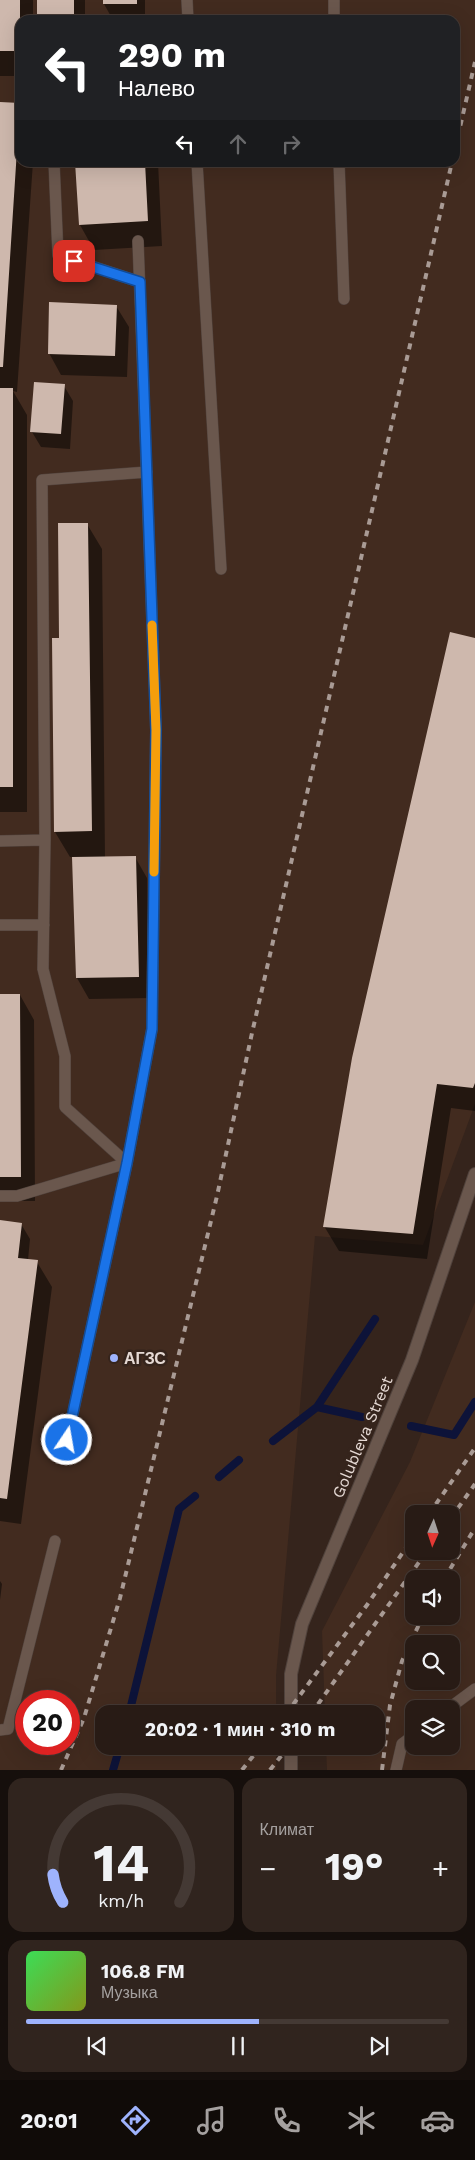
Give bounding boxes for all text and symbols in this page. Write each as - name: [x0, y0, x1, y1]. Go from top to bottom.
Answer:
- text: 290 m: [118, 34, 226, 76]
- icon: left: [35, 35, 100, 100]
- text: Налево: [118, 76, 195, 101]
- icon: left: [171, 130, 199, 158]
- icon: ahead: [224, 130, 252, 158]
- icon: right: [277, 130, 305, 158]
- pin: [53, 240, 95, 282]
- icon: arrive: [60, 247, 88, 275]
- place label: АГЗС: [124, 1349, 166, 1368]
- marker: АГЗС: [108, 1352, 120, 1364]
- street label: Golubleva Street: [328, 1373, 397, 1501]
- position arrow: [40, 1413, 92, 1465]
- north arrow: [405, 1505, 460, 1560]
- map controls: [405, 1505, 460, 1755]
- button: sound: [405, 1570, 460, 1625]
- button: search: [405, 1635, 460, 1690]
- speed limit sign: 20: [15, 1690, 80, 1755]
- button: layers: [405, 1700, 460, 1755]
- text: 20:02 · 1 мин · 310 m: [145, 1718, 335, 1741]
- text: Климат: [260, 1820, 314, 1839]
- text: 14: [93, 1833, 149, 1894]
- text: 19°: [325, 1845, 384, 1889]
- text: −: [260, 1852, 276, 1885]
- text: +: [432, 1852, 449, 1885]
- text: km/h: [98, 1890, 144, 1911]
- text: 106.8 FM: [101, 1960, 185, 1983]
- text: Музыка: [101, 1983, 158, 2002]
- icon: previous: [83, 2032, 111, 2060]
- icon: pause: [224, 2032, 252, 2060]
- icon: next: [365, 2032, 393, 2060]
- icon: directions: [118, 2103, 153, 2138]
- icon: music: [194, 2103, 229, 2138]
- icon: phone: [269, 2103, 304, 2138]
- icon: climate: [344, 2103, 379, 2138]
- icon: car: [420, 2103, 455, 2138]
- text: 20:01: [20, 2108, 78, 2133]

